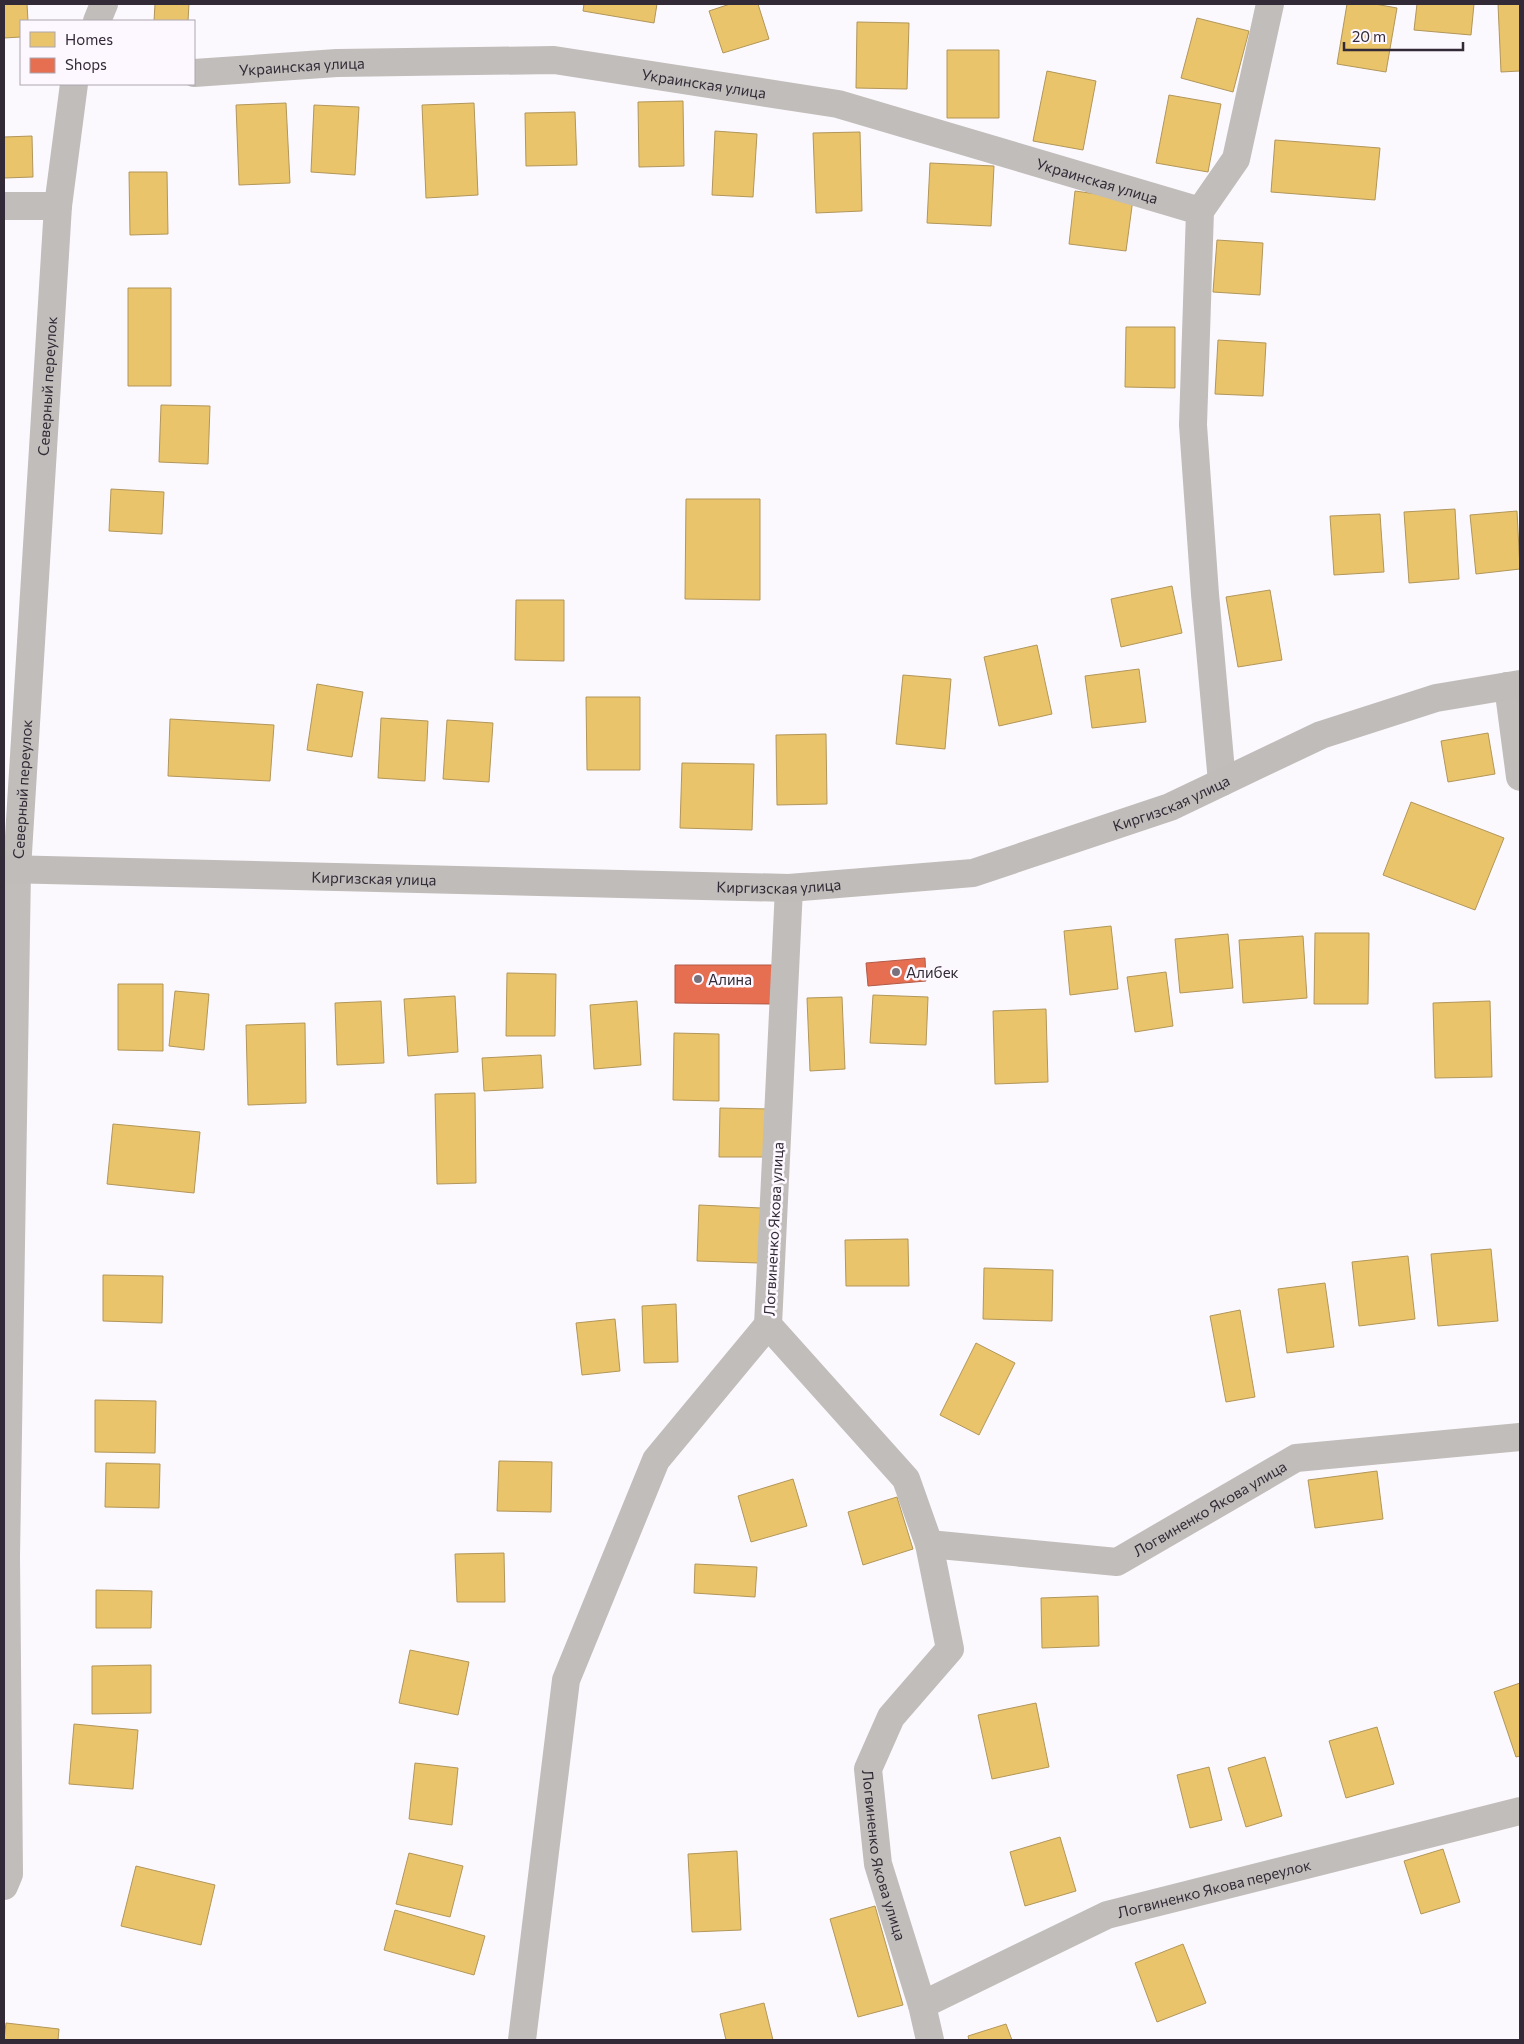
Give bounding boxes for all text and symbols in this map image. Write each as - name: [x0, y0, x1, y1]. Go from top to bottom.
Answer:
- legend: [20, 20, 195, 85]
- scale bar: [1344, 20, 1463, 52]
- text: 20 m: [1352, 27, 1386, 45]
- text: Homes: [65, 30, 113, 48]
- street label: Украинская улица: [238, 54, 365, 79]
- text: Shops: [65, 55, 107, 73]
- street label: Украинская улица: [640, 65, 767, 102]
- street label: Украинская улица: [1034, 154, 1160, 207]
- street label: Северный переулок: [34, 316, 60, 456]
- street label: Северный переулок: [9, 719, 35, 860]
- street label: Киргизская улица: [1110, 771, 1232, 835]
- street label: Киргизская улица: [311, 867, 437, 888]
- street label: Киргизская улица: [716, 875, 842, 897]
- place label: Алибек: [906, 963, 959, 981]
- marker: Алибек: [890, 966, 902, 978]
- place label: Алина: [708, 970, 752, 988]
- marker: Алина: [692, 973, 704, 985]
- street label: Логвиненко Якова улица: [759, 1142, 787, 1316]
- street label: Логвиненко Якова улица: [1130, 1457, 1290, 1560]
- street label: Логвиненко Якова улица: [859, 1769, 910, 1943]
- street label: Логвиненко Якова переулок: [1115, 1855, 1313, 1921]

